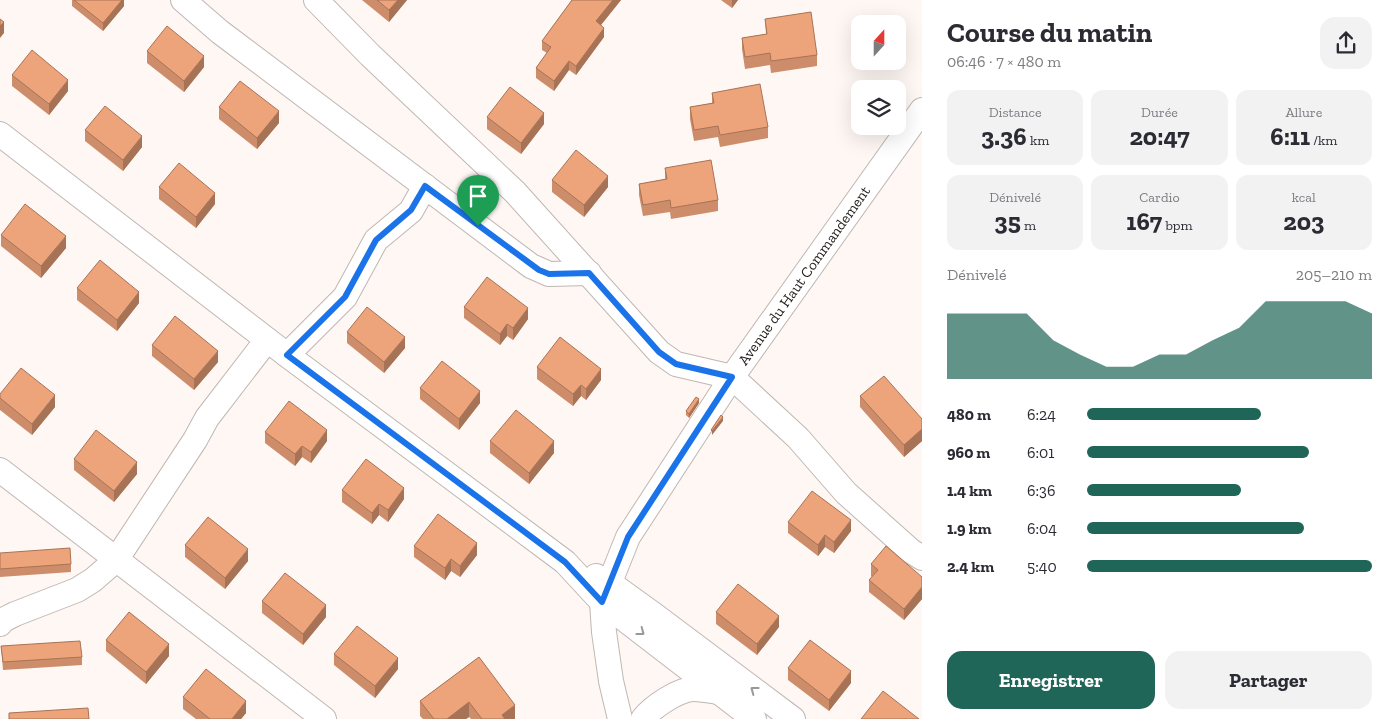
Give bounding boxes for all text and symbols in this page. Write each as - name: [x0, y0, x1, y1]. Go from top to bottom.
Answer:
- north arrow: [851, 15, 906, 70]
- map controls: [851, 15, 906, 135]
- text: Course du matin: [947, 16, 1152, 49]
- button: share: [1320, 17, 1372, 69]
- text: 06:46 · 7 × 480 m: [947, 52, 1061, 71]
- button: layers: [851, 80, 906, 135]
- text: Distance: [989, 104, 1042, 121]
- text: Durée: [1141, 104, 1178, 121]
- text: Allure: [1285, 104, 1322, 121]
- text: 3.36: [981, 121, 1027, 151]
- text: 20:47: [1129, 121, 1190, 151]
- text: 6:11: [1270, 121, 1310, 151]
- text: km: [1027, 132, 1049, 149]
- text: /km: [1310, 132, 1337, 149]
- pin: [457, 175, 499, 226]
- icon: arrive: [464, 182, 492, 210]
- street label: Avenue du Haut Commandement: [734, 182, 874, 369]
- text: Dénivelé: [989, 189, 1041, 206]
- text: Cardio: [1139, 189, 1180, 206]
- text: kcal: [1292, 189, 1316, 206]
- text: 35: [994, 206, 1021, 236]
- text: 167: [1126, 206, 1162, 236]
- text: 203: [1283, 206, 1324, 236]
- text: m: [1021, 217, 1036, 234]
- text: bpm: [1162, 217, 1193, 234]
- text: Dénivelé: [947, 265, 1006, 284]
- text: 205–210 m: [1296, 265, 1372, 284]
- text: 480 m: [947, 405, 991, 424]
- text: 6:24: [1027, 405, 1056, 424]
- text: 960 m: [947, 443, 990, 462]
- text: 6:01: [1027, 443, 1054, 462]
- text: 1.4 km: [947, 481, 992, 500]
- text: 6:36: [1027, 481, 1055, 500]
- text: 1.9 km: [947, 519, 992, 538]
- text: 6:04: [1027, 519, 1057, 538]
- text: 2.4 km: [947, 557, 994, 576]
- text: 5:40: [1027, 557, 1057, 576]
- one-way arrow: [635, 626, 644, 634]
- button: Enregistrer: [947, 651, 1155, 709]
- button: Partager: [1165, 651, 1372, 709]
- one-way arrow: [751, 687, 760, 695]

